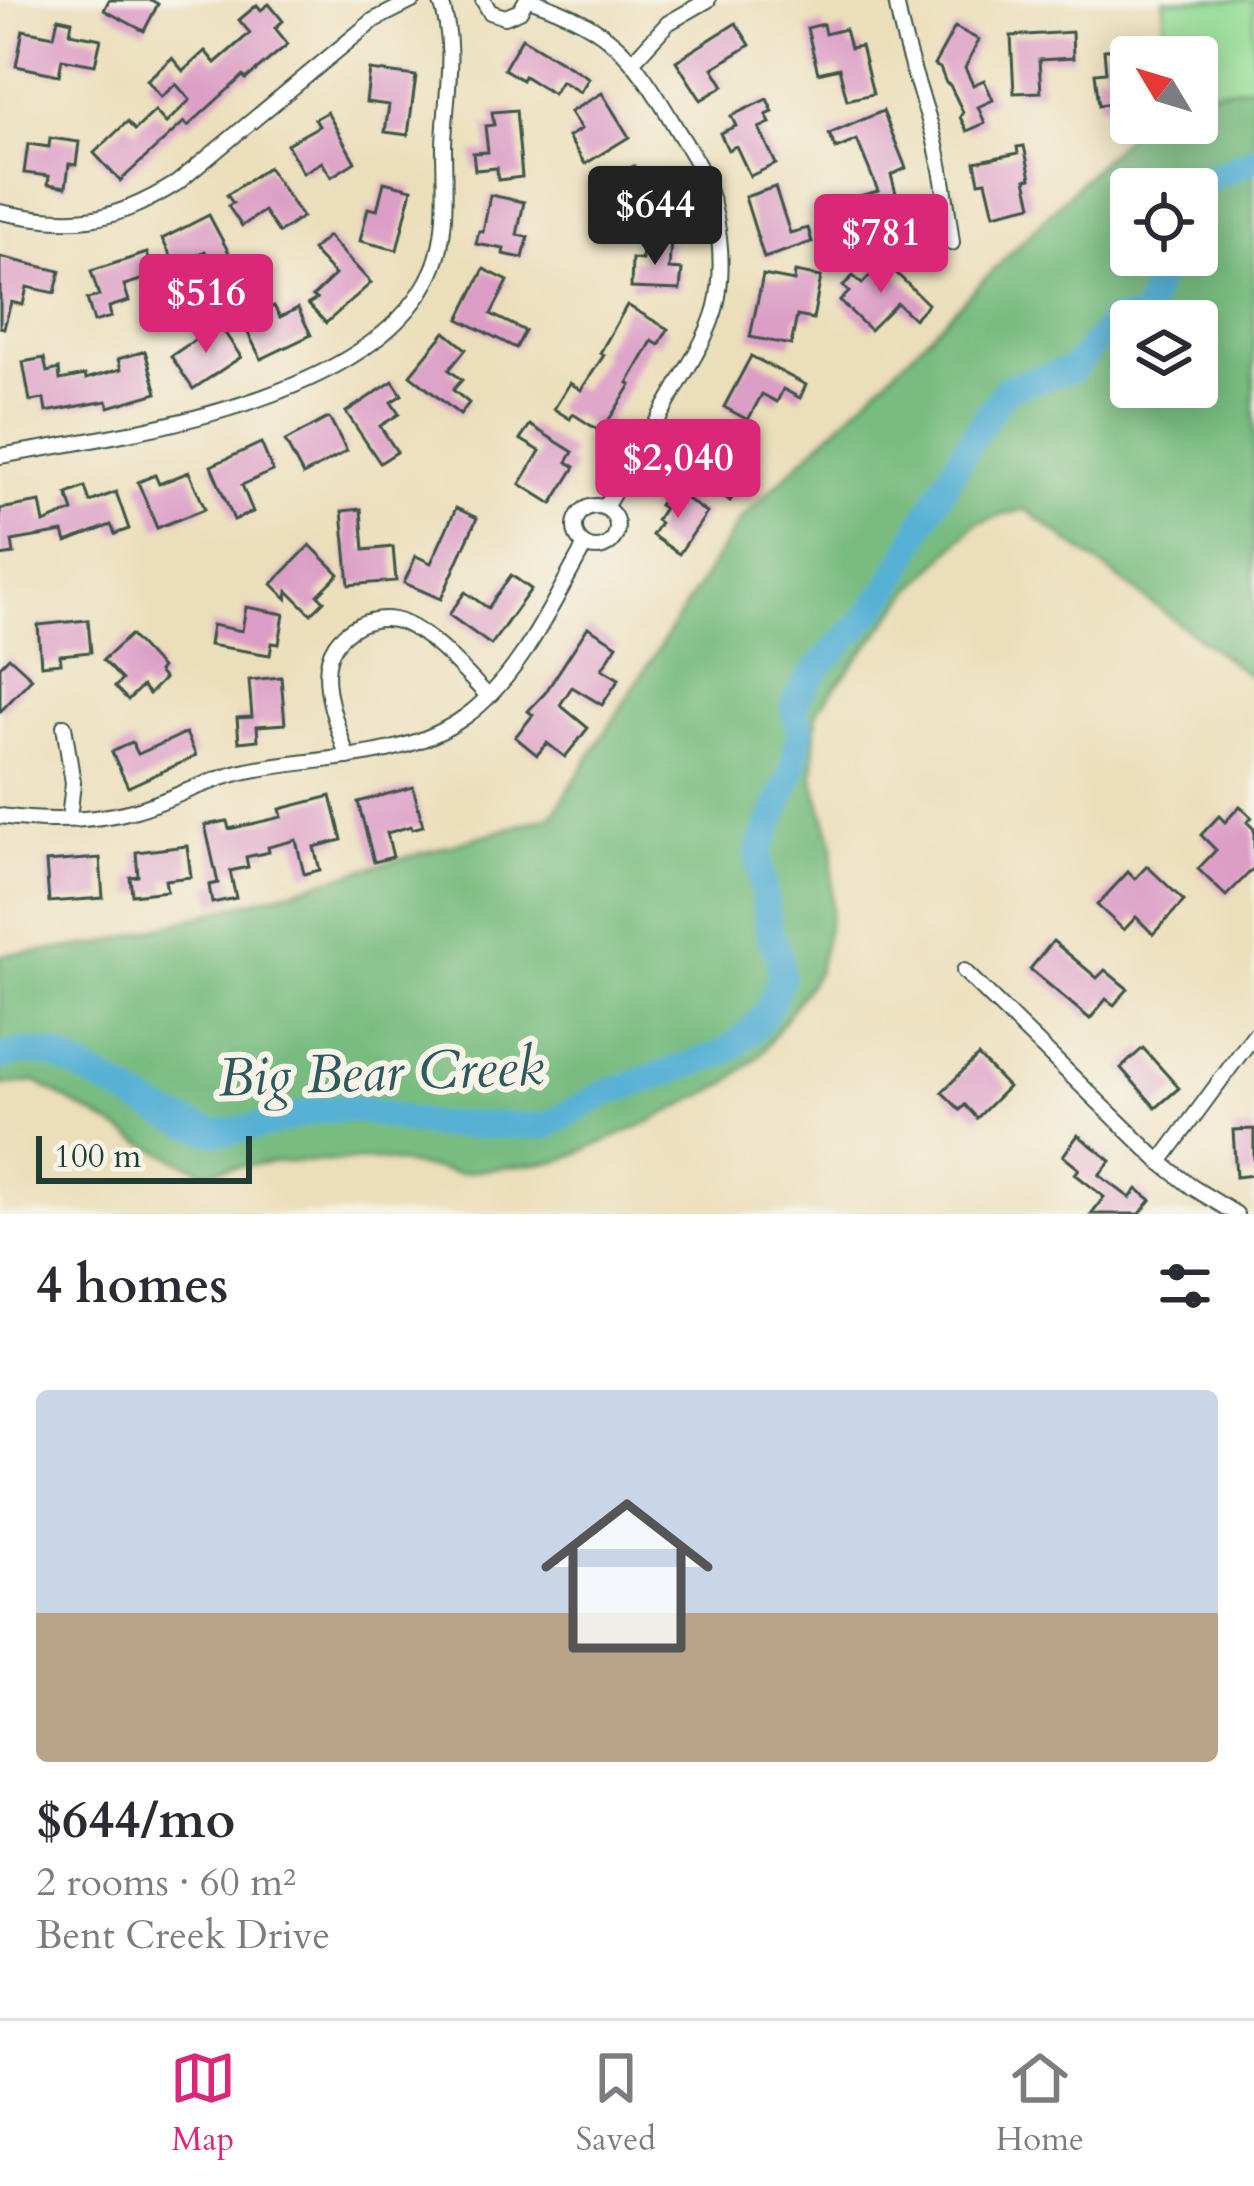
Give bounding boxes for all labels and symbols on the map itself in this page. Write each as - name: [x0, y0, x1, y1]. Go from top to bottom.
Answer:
- north arrow: [1110, 36, 1218, 144]
- pin: $644: [584, 166, 726, 268]
- pin: $781: [810, 194, 952, 296]
- pin: $516: [135, 254, 277, 356]
- pin: $2,040: [580, 419, 776, 521]
- water label: Big Bear Creek: [217, 1031, 545, 1116]
- scale bar: [36, 1130, 252, 1183]

